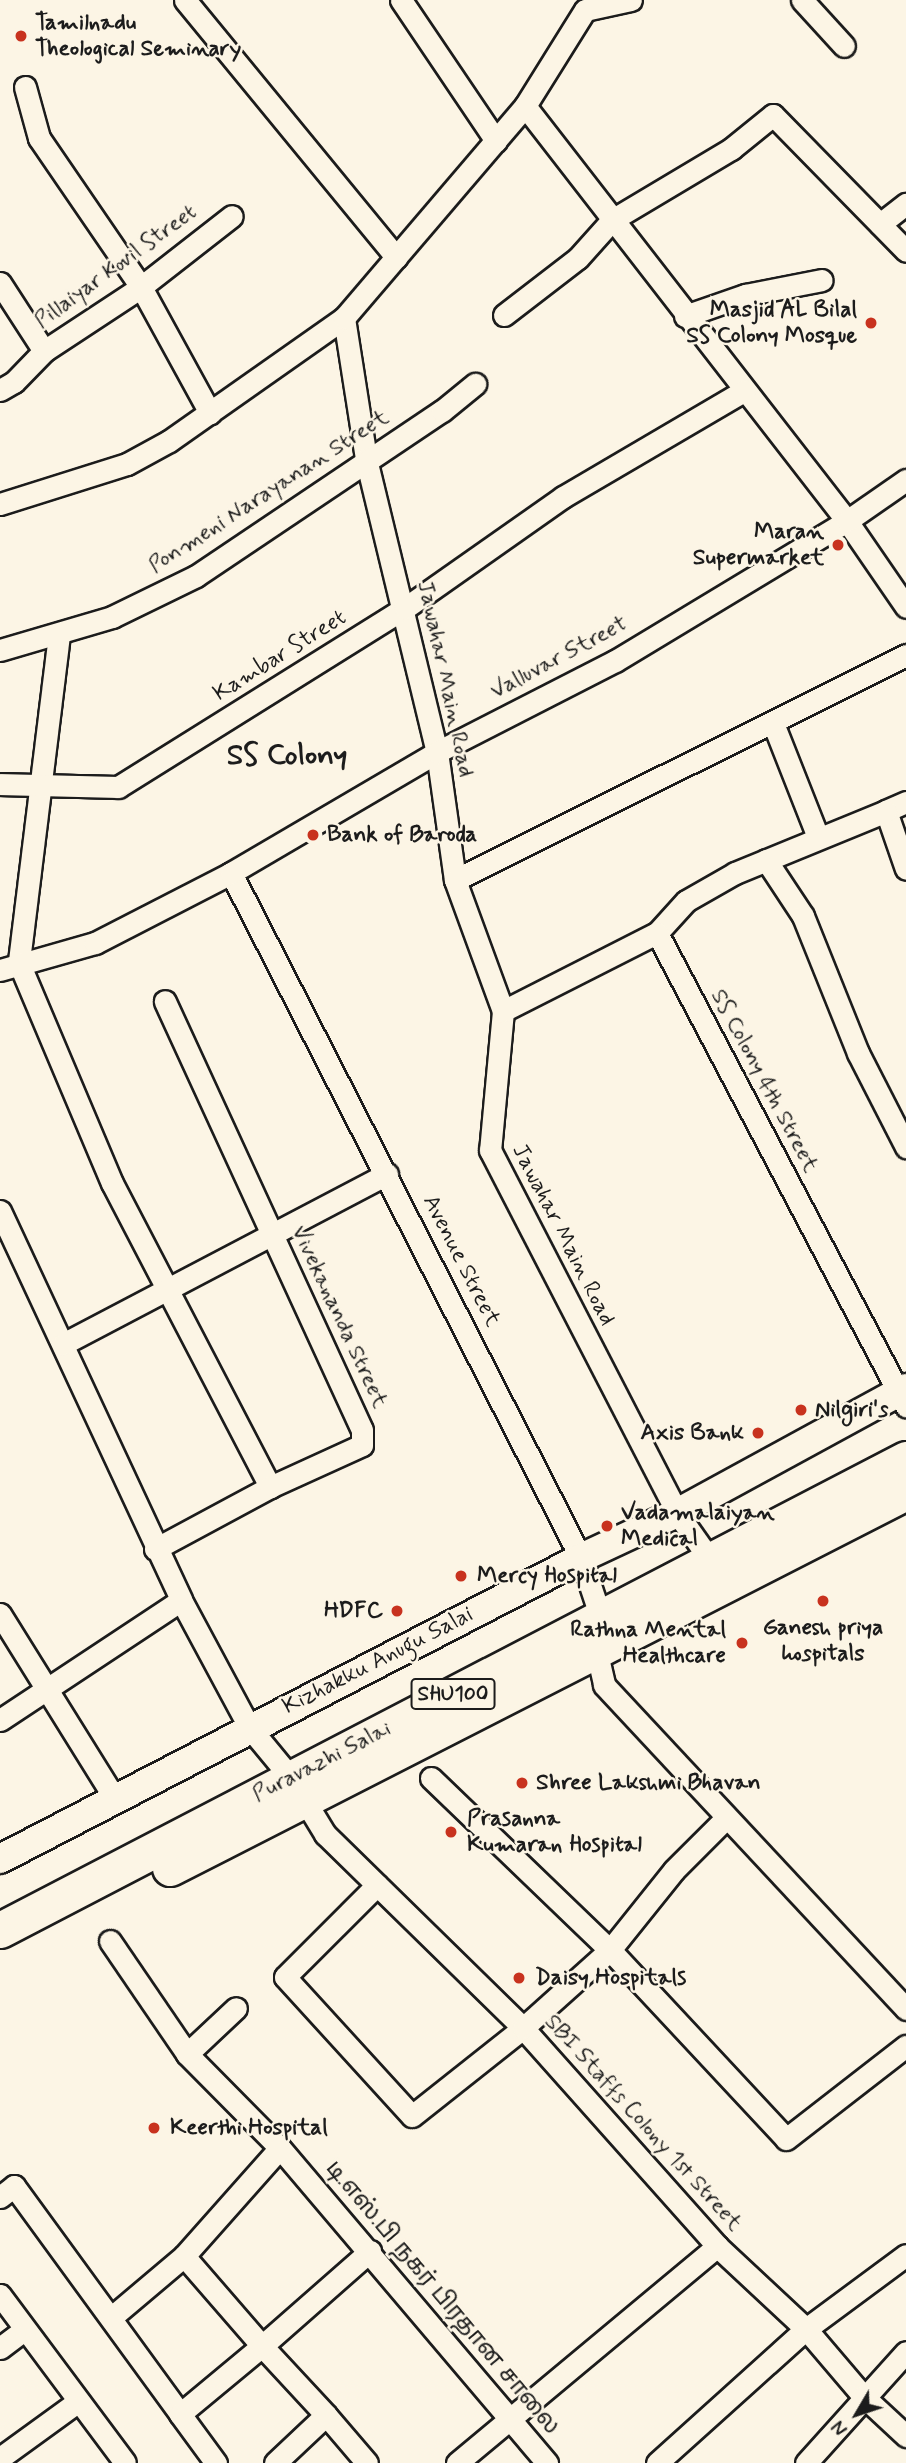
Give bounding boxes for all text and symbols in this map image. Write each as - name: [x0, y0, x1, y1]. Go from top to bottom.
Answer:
- place label: Tamilnadu Theological Seminary: [35, 9, 244, 63]
- marker: Tamilnadu Theological Seminary: [13, 28, 29, 44]
- street label: Pillaiyar Kovil Street: [27, 197, 205, 337]
- place label: Masjid AL Bilal SS Colony Mosque: [678, 296, 857, 350]
- marker: Masjid AL Bilal SS Colony Mosque: [863, 315, 879, 331]
- street label: Ponmeni Narayanan Street: [147, 406, 391, 578]
- place label: Maran Supermarket: [693, 518, 824, 572]
- marker: Maran Supermarket: [830, 537, 846, 553]
- street label: Jawahar Main Road: [411, 581, 479, 777]
- street label: Kambar Street: [207, 603, 353, 709]
- street label: Valluvar Street: [486, 611, 632, 705]
- district label: SS Colony: [221, 738, 353, 774]
- place label: Bank of Baroda: [327, 821, 476, 849]
- marker: Bank of Baroda: [305, 827, 321, 843]
- street label: SS Colony 4th Street: [702, 981, 826, 1181]
- street label: Jawahar Main Road: [507, 1142, 619, 1328]
- street label: Avenue Street: [416, 1191, 506, 1331]
- street label: Vivekananda Street: [285, 1221, 393, 1413]
- place label: Nilgiri's: [815, 1396, 888, 1424]
- marker: Nilgiri's: [793, 1402, 809, 1418]
- place label: Axis Bank: [643, 1419, 744, 1447]
- marker: Axis Bank: [750, 1425, 766, 1441]
- place label: Vadamalaiyan Medical: [621, 1499, 775, 1553]
- marker: Vadamalaiyan Medical: [599, 1518, 615, 1534]
- place label: Mercy Hospital: [477, 1562, 626, 1590]
- marker: Mercy Hospital: [451, 1566, 471, 1586]
- marker: Ganesh priya hospitals: [813, 1591, 833, 1611]
- place label: HDFC: [324, 1597, 383, 1625]
- street label: Kizhakku Anugu Salai: [278, 1601, 478, 1721]
- marker: HDFC: [389, 1603, 405, 1619]
- place label: Ganesh priya hospitals: [763, 1614, 883, 1668]
- place label: Rathna Mental Healthcare: [580, 1616, 726, 1670]
- marker: Rathna Mental Healthcare: [732, 1633, 752, 1653]
- road number: SHU100: [409, 1676, 497, 1712]
- street label: Puravazhi Salai: [249, 1716, 395, 1808]
- place label: Shree Lakshmi Bhavan: [536, 1769, 757, 1797]
- marker: Shree Lakshmi Bhavan: [514, 1775, 530, 1791]
- place label: Prasanna Kumaran Hospital: [467, 1805, 651, 1859]
- marker: Prasanna Kumaran Hospital: [441, 1822, 461, 1842]
- place label: Daisy Hospitals: [535, 1964, 686, 1992]
- marker: Daisy Hospitals: [509, 1968, 529, 1988]
- street label: SBI Staffs Colony 1st Street: [537, 2007, 749, 2239]
- place label: Keerthi Hospital: [170, 2114, 330, 2142]
- marker: Keerthi Hospital: [144, 2118, 164, 2138]
- street label: டி.எஸ்.பி நகர் பிரதான சாலை: [319, 2155, 565, 2441]
- north arrow: [822, 2379, 892, 2449]
- text: N: [827, 2415, 854, 2440]

